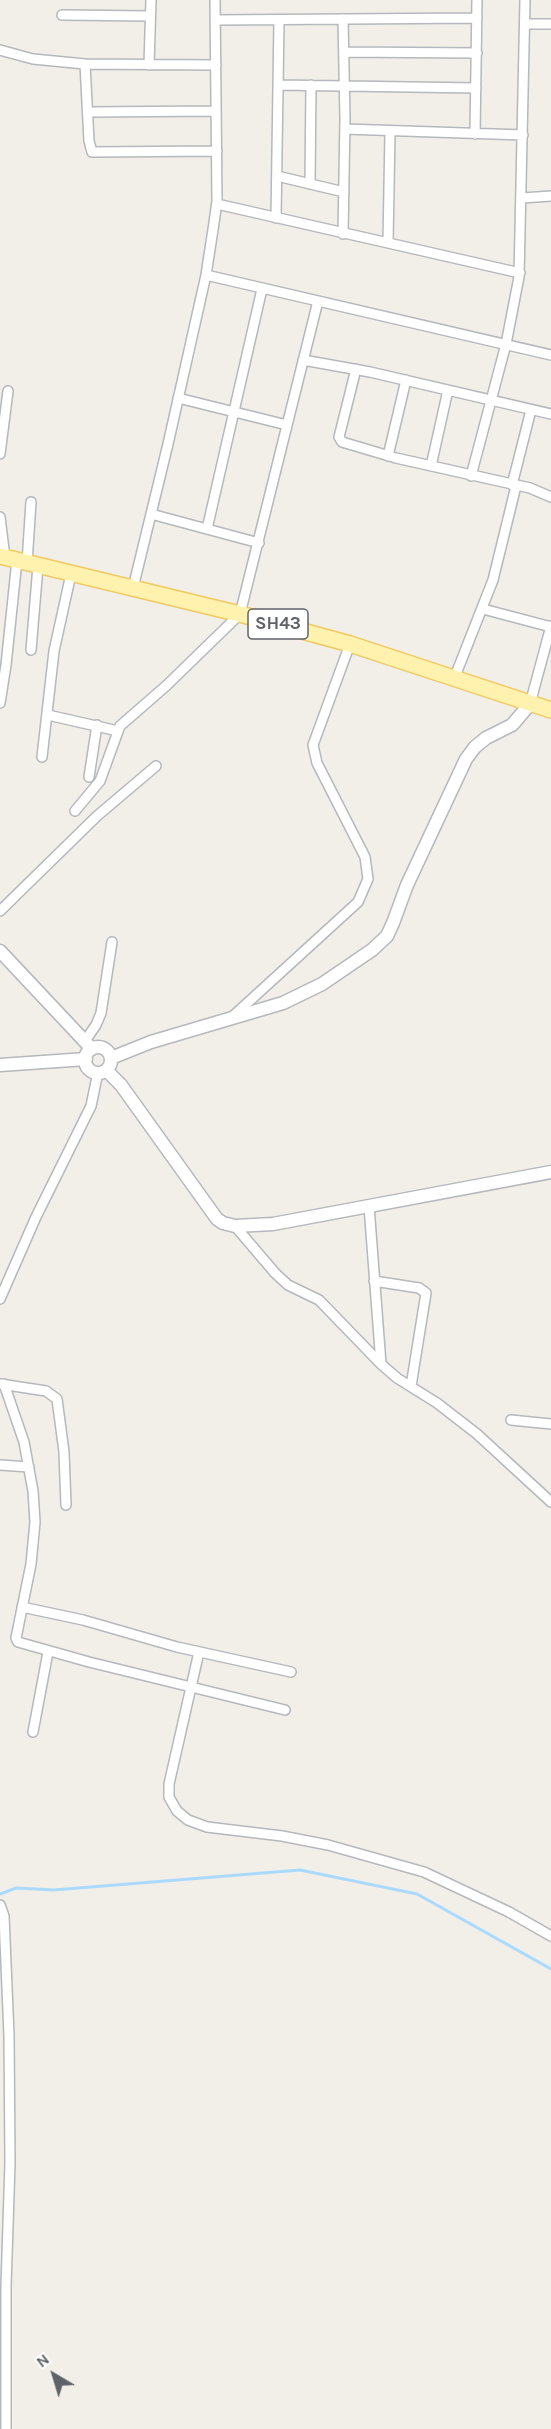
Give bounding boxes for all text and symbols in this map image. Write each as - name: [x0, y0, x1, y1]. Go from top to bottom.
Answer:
- road number: SH43: [248, 609, 308, 639]
- north arrow: [24, 2345, 84, 2405]
- text: N: [32, 2349, 53, 2371]

